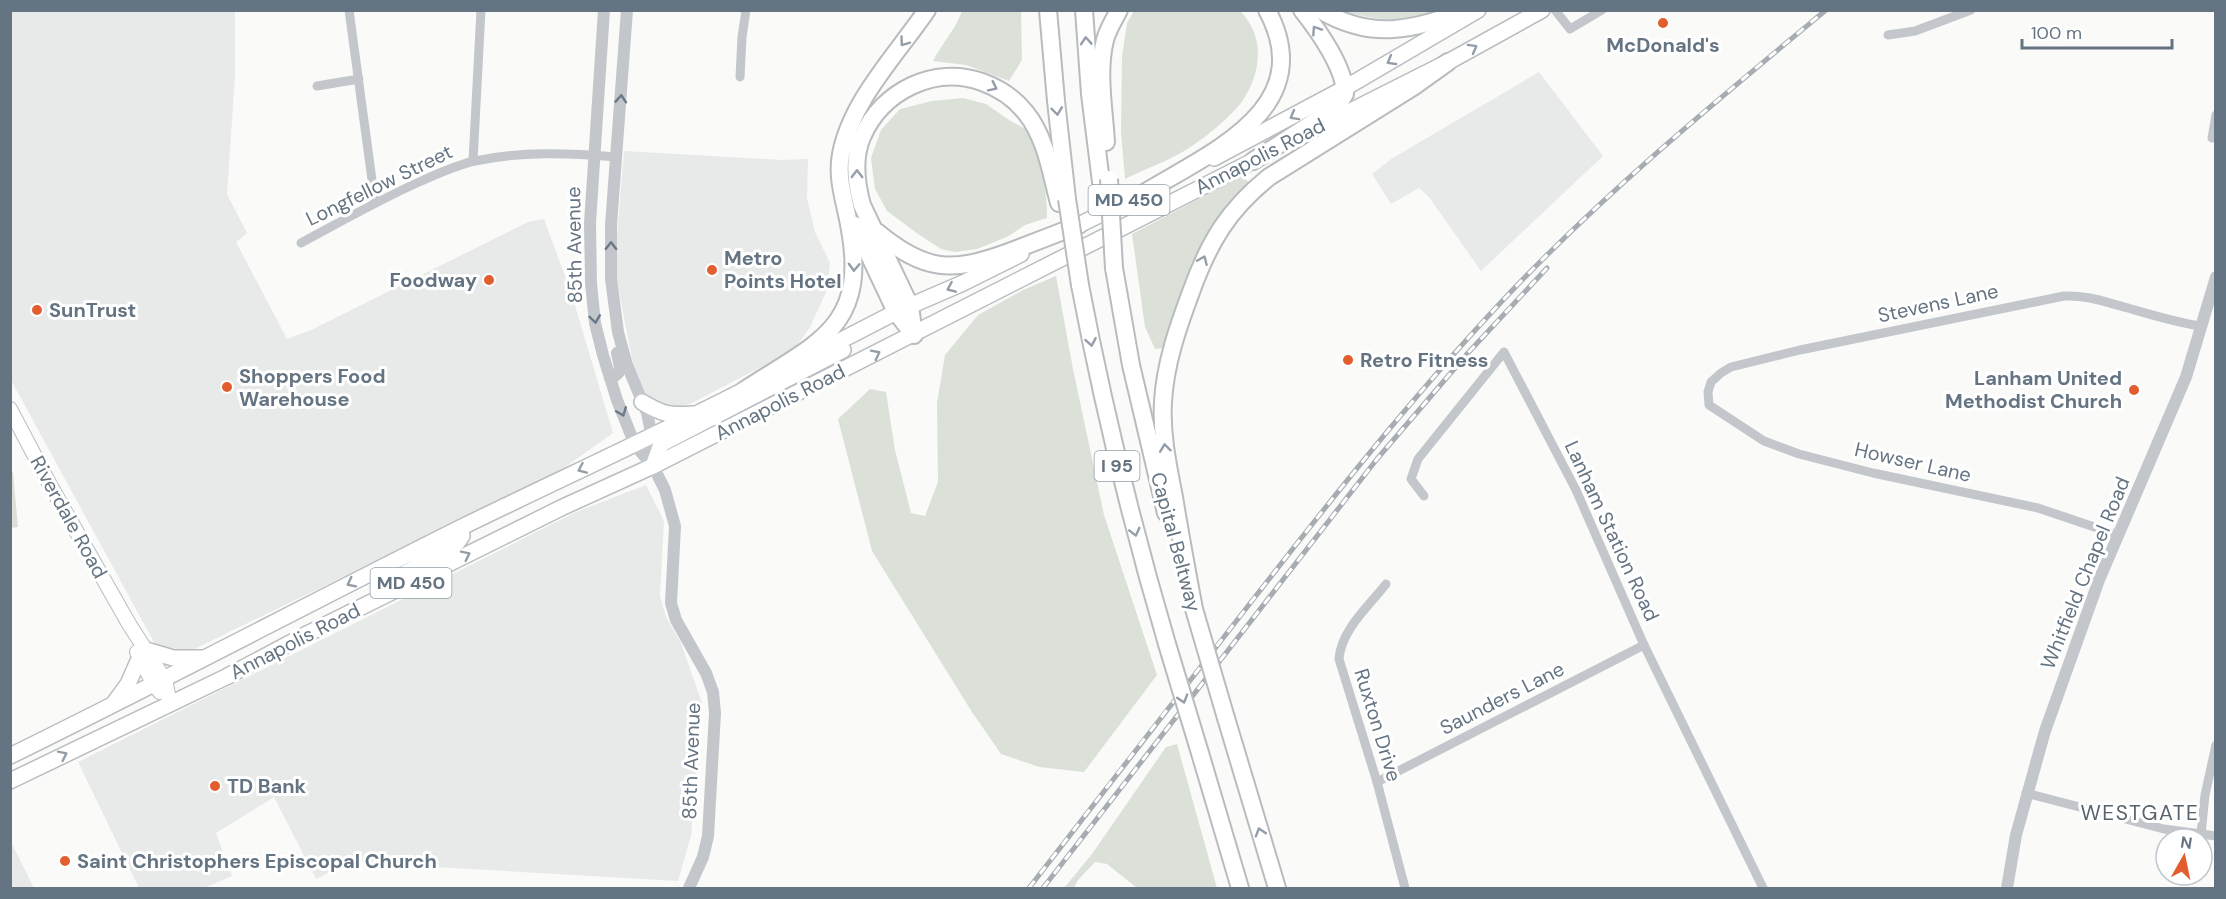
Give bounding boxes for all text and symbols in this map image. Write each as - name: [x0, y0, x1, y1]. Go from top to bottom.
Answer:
- scale bar: [2022, 12, 2172, 50]
- marker: McDonald's: [1656, 16, 1670, 30]
- text: 100 m: [2031, 21, 2082, 45]
- one-way arrow: [1312, 25, 1323, 36]
- place label: McDonald's: [1606, 32, 1720, 58]
- one-way arrow: [900, 36, 911, 47]
- one-way arrow: [1080, 36, 1093, 45]
- one-way arrow: [1467, 44, 1477, 55]
- one-way arrow: [1387, 54, 1397, 66]
- one-way arrow: [987, 80, 998, 92]
- one-way arrow: [614, 95, 627, 104]
- one-way arrow: [1050, 106, 1063, 115]
- one-way arrow: [1290, 109, 1300, 120]
- street label: Annapolis Road: [1191, 112, 1329, 200]
- street label: Longfellow Street: [301, 138, 457, 232]
- one-way arrow: [851, 169, 863, 178]
- road number: MD 450: [1088, 185, 1170, 215]
- street label: 85th Avenue: [560, 186, 588, 304]
- one-way arrow: [605, 242, 617, 251]
- place label: Metro Points Hotel: [724, 245, 842, 294]
- one-way arrow: [1196, 255, 1208, 266]
- marker: Metro Points Hotel: [705, 263, 719, 277]
- one-way arrow: [848, 263, 861, 272]
- place label: Foodway: [390, 267, 477, 293]
- marker: Foodway: [482, 273, 496, 287]
- street label: Stevens Lane: [1875, 278, 2001, 328]
- one-way arrow: [946, 281, 957, 293]
- place label: SunTrust: [49, 297, 136, 323]
- marker: SunTrust: [30, 303, 44, 317]
- one-way arrow: [588, 314, 601, 323]
- one-way arrow: [1084, 337, 1097, 347]
- place label: Retro Fitness: [1360, 347, 1488, 373]
- one-way arrow: [870, 349, 881, 361]
- marker: Retro Fitness: [1341, 353, 1355, 367]
- street label: Annapolis Road: [711, 358, 849, 446]
- place label: Shoppers Food Warehouse: [239, 363, 386, 412]
- place label: Lanham United Methodist Church: [1945, 365, 2122, 414]
- marker: Shoppers Food Warehouse: [220, 380, 234, 394]
- marker: Lanham United Methodist Church: [2127, 383, 2141, 397]
- one-way arrow: [615, 405, 627, 416]
- street label: Howser Lane: [1852, 436, 1974, 488]
- street label: Lanham Station Road: [1559, 437, 1665, 625]
- one-way arrow: [1160, 444, 1172, 453]
- street label: Riverdale Road: [25, 451, 113, 583]
- road number: I 95: [1094, 451, 1140, 481]
- one-way arrow: [577, 462, 588, 474]
- street label: Capital Beltway: [1145, 469, 1207, 615]
- street label: Whitfield Chapel Road: [2034, 473, 2136, 673]
- one-way arrow: [1127, 527, 1140, 537]
- one-way arrow: [460, 551, 471, 562]
- road number: MD 450: [370, 568, 452, 598]
- one-way arrow: [346, 576, 357, 588]
- street label: Annapolis Road: [226, 597, 364, 685]
- street label: Saunders Lane: [1435, 655, 1569, 741]
- street label: Ruxton Drive: [1348, 665, 1408, 785]
- one-way arrow: [1176, 693, 1188, 703]
- street label: 85th Avenue: [676, 702, 706, 820]
- one-way arrow: [57, 751, 68, 763]
- place label: TD Bank: [227, 773, 307, 799]
- marker: TD Bank: [208, 779, 222, 793]
- district label: WESTGATE: [2081, 799, 2199, 827]
- one-way arrow: [1255, 827, 1267, 838]
- north arrow: [2154, 827, 2214, 887]
- text: N: [2179, 831, 2194, 854]
- place label: Saint Christophers Episcopal Church: [77, 848, 437, 874]
- marker: Saint Christophers Episcopal Church: [58, 854, 72, 868]

